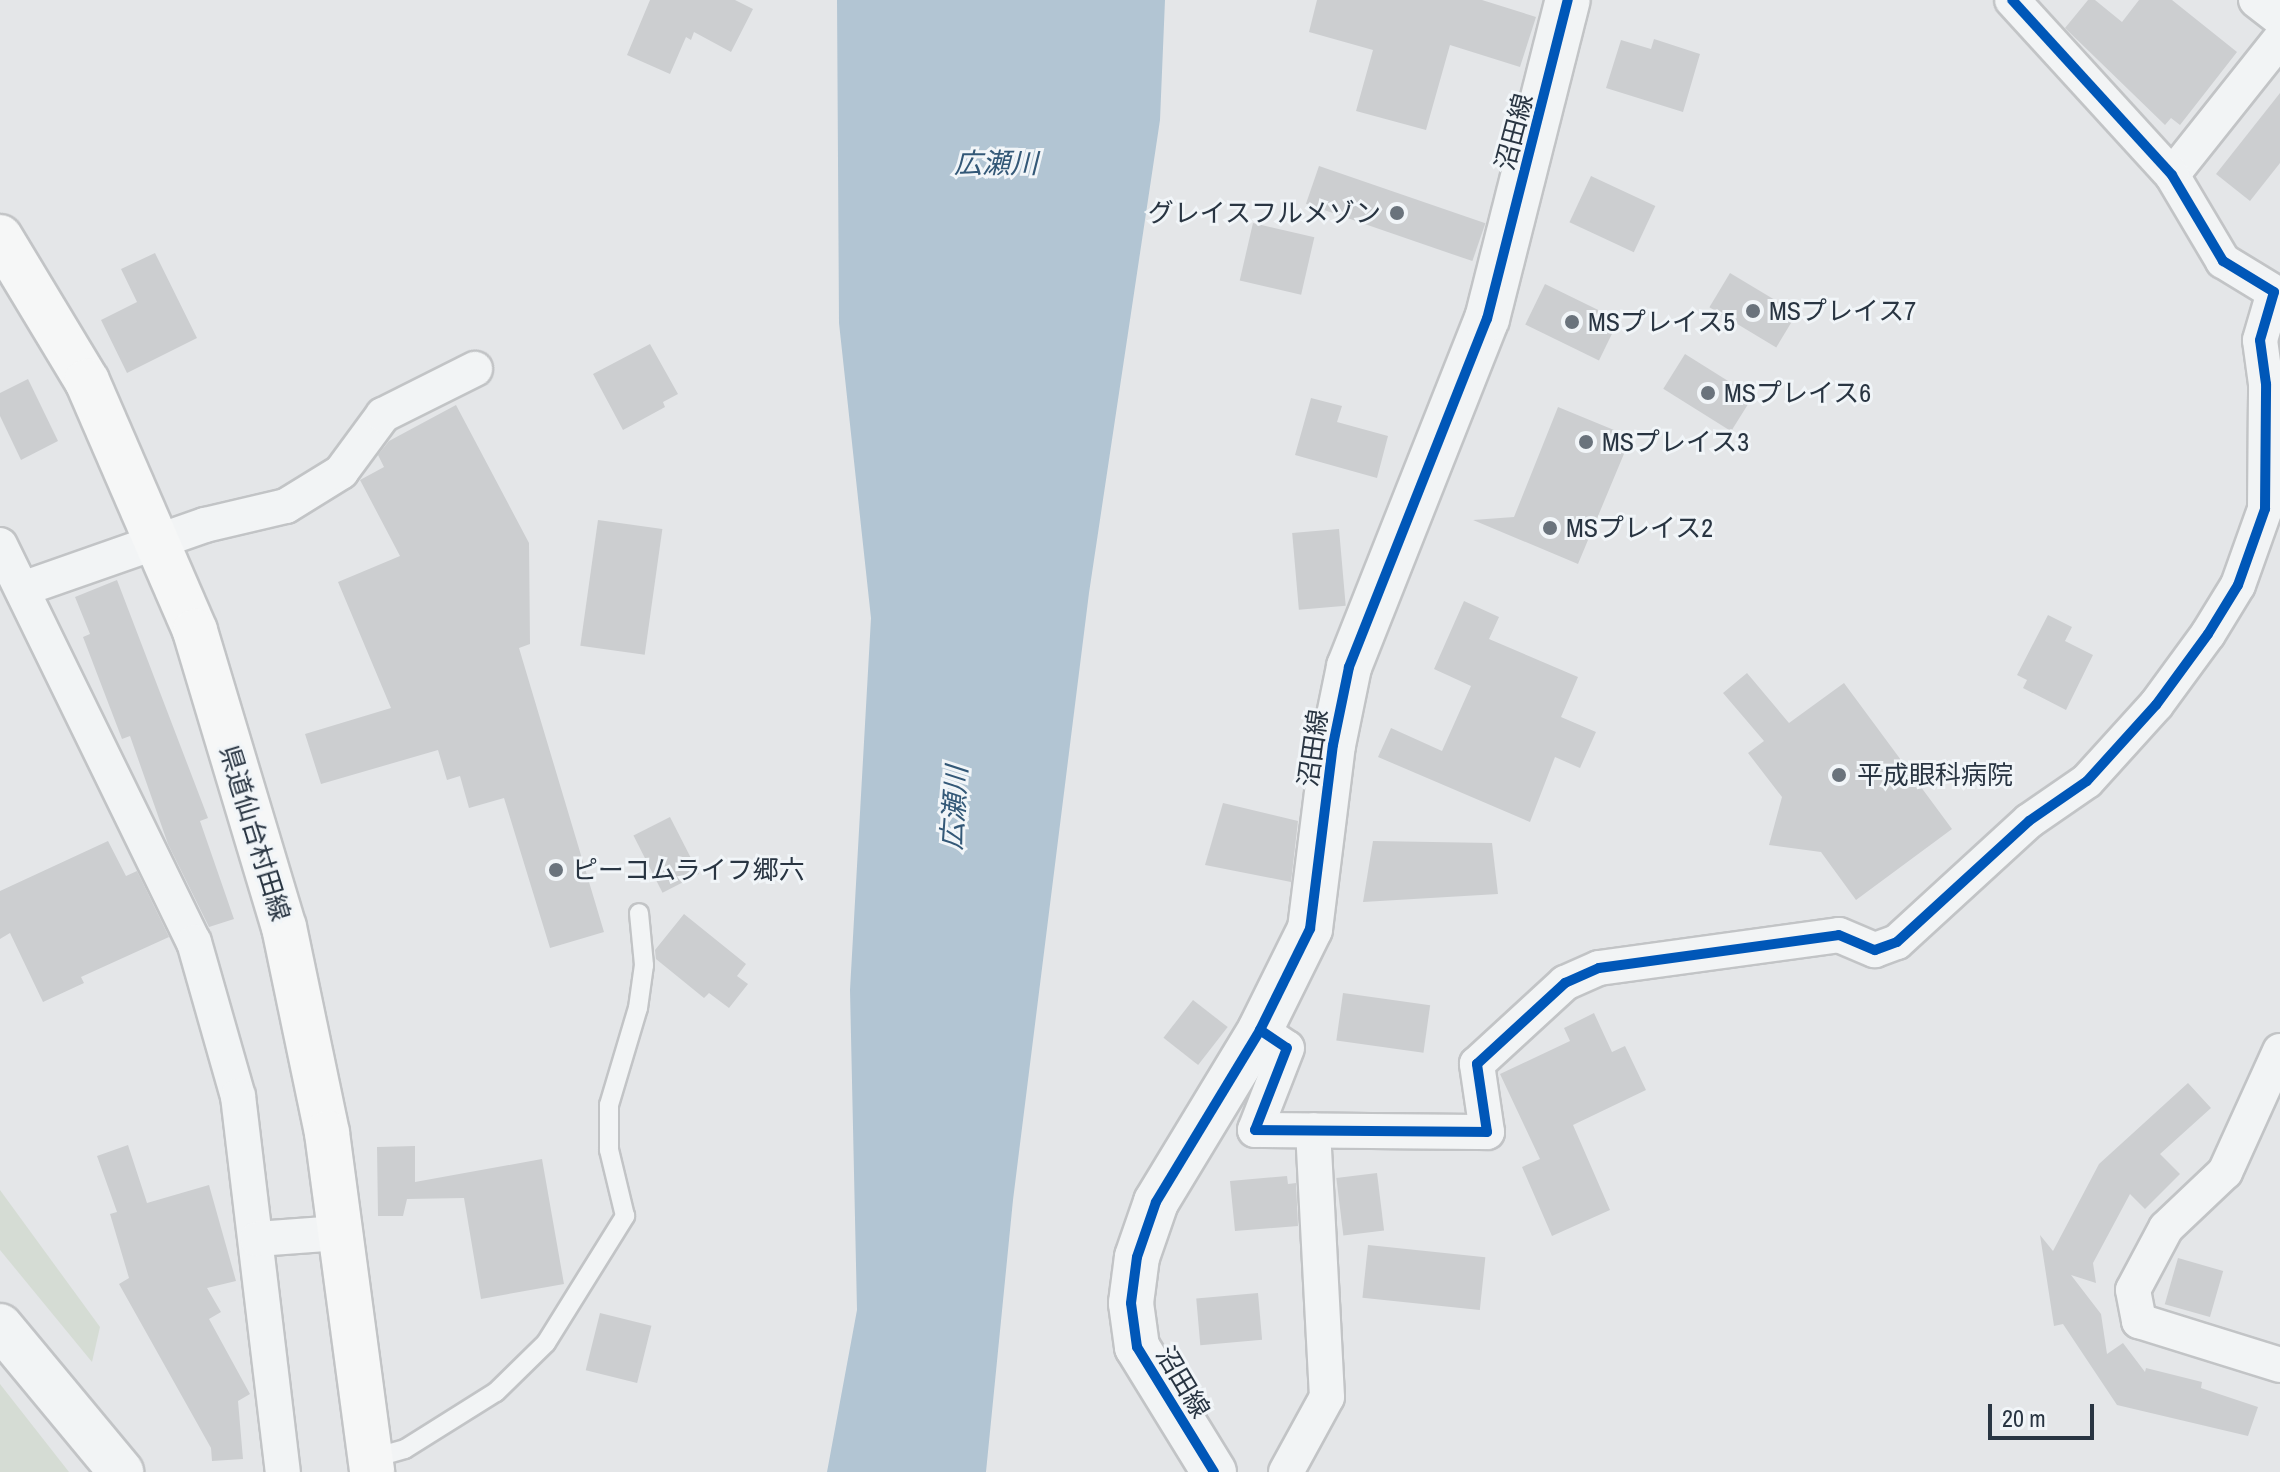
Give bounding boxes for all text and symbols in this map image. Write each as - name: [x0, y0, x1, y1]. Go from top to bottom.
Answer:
- street label: 沼田線: [1489, 90, 1539, 174]
- water label: 広瀬川: [954, 146, 1038, 180]
- place label: グレイスフルメゾン: [1147, 197, 1381, 229]
- marker: グレイスフルメゾン: [1388, 204, 1406, 222]
- place label: MSプレイス7: [1769, 295, 1917, 327]
- marker: MSプレイス7: [1744, 302, 1762, 320]
- place label: MSプレイス5: [1588, 306, 1736, 338]
- marker: MSプレイス5: [1563, 313, 1581, 331]
- place label: MSプレイス6: [1724, 377, 1872, 409]
- marker: MSプレイス6: [1699, 384, 1717, 402]
- place label: MSプレイス3: [1602, 426, 1750, 458]
- marker: MSプレイス3: [1577, 433, 1595, 451]
- place label: MSプレイス2: [1566, 512, 1714, 544]
- marker: MSプレイス2: [1541, 519, 1559, 537]
- street label: 沼田線: [1292, 707, 1334, 789]
- street label: 県道仙台村田線: [213, 741, 297, 925]
- place label: 平成眼科病院: [1857, 759, 2013, 791]
- marker: 平成眼科病院: [1828, 764, 1850, 786]
- water label: 広瀬川: [934, 765, 974, 851]
- place label: ピーコムライフ郷六: [572, 854, 806, 886]
- marker: ピーコムライフ郷六: [547, 861, 565, 879]
- street label: 沼田線: [1150, 1341, 1216, 1423]
- scale bar: [1992, 1388, 2098, 1438]
- text: 20 m: [2002, 1402, 2046, 1434]

